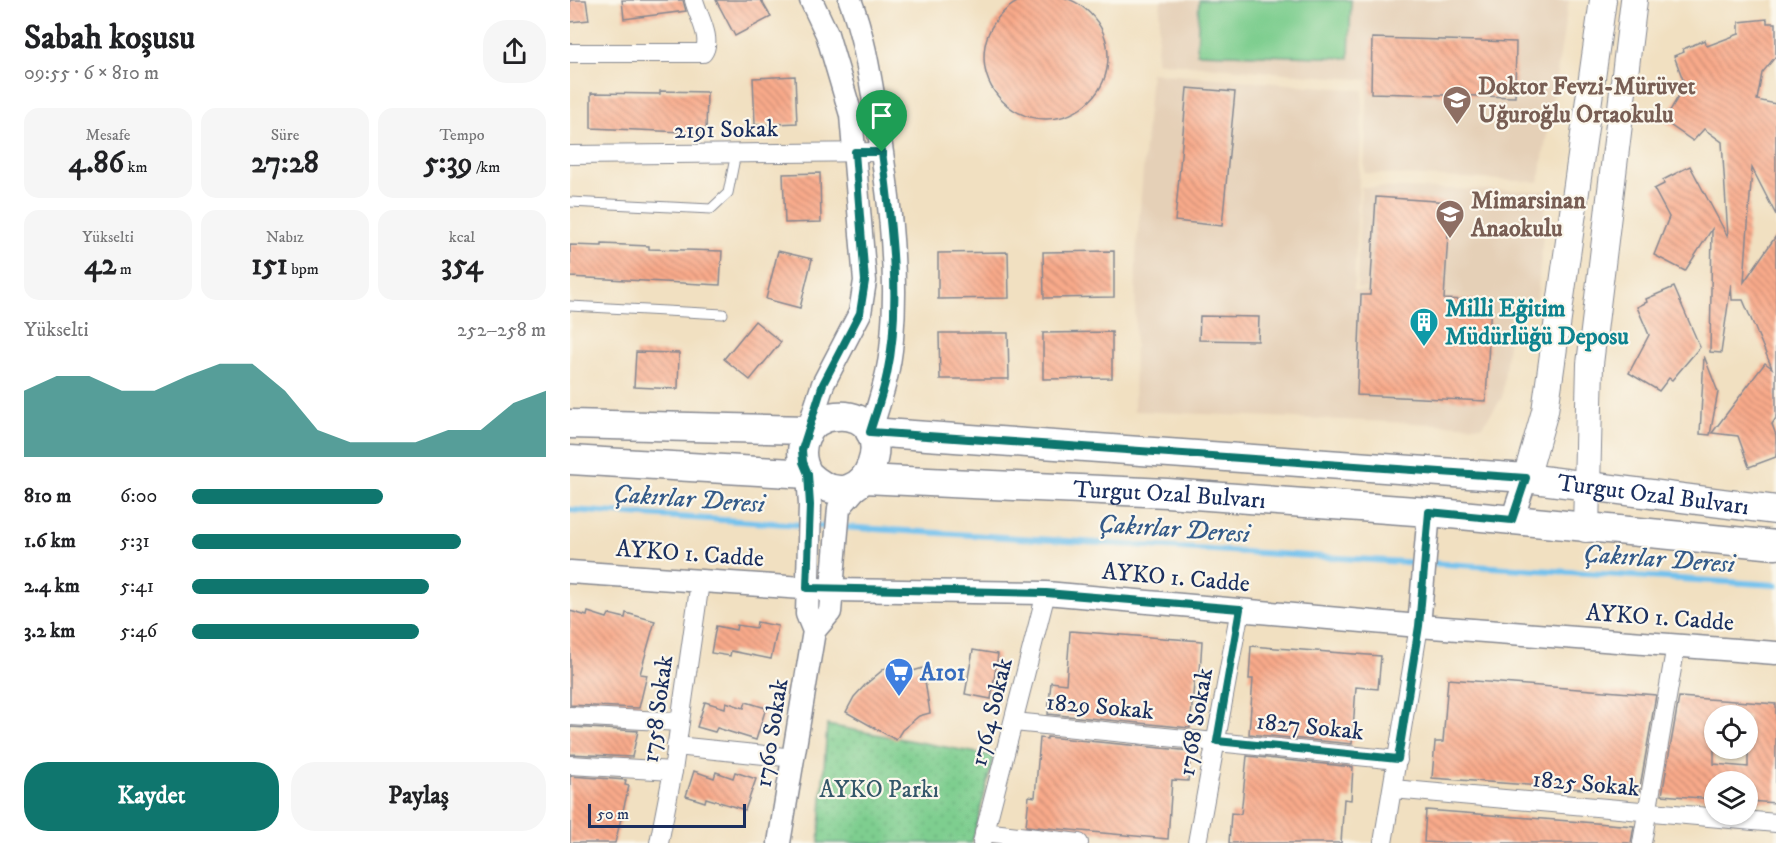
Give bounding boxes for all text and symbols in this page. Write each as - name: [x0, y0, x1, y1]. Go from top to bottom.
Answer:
- text: Sabah koşusu: [24, 18, 195, 59]
- button: share: [483, 20, 546, 83]
- text: 09:55 · 6 × 810 m: [24, 61, 159, 86]
- place label: Doktor Fevzi-Mürüvet Uğuroğlu Ortaokulu: [1478, 72, 1696, 130]
- school or university icon: Doktor Fevzi-Mürüvet Uğuroğlu Ortaokulu: [1441, 84, 1473, 126]
- pin: [856, 90, 907, 152]
- icon: arrive: [865, 99, 898, 132]
- street label: 2191 Sokak: [673, 114, 779, 146]
- text: Mesafe: [86, 125, 130, 145]
- text: Süre: [271, 125, 299, 145]
- text: Tempo: [440, 125, 484, 145]
- text: 4.86: [68, 145, 124, 182]
- text: 27:28: [251, 145, 319, 182]
- text: 5:39: [424, 145, 473, 182]
- text: km: [124, 157, 148, 177]
- text: /km: [473, 157, 500, 177]
- place label: Mimarsinan Anaokulu: [1470, 186, 1586, 244]
- school or university icon: Mimarsinan Anaokulu: [1434, 198, 1466, 240]
- text: Yükselti: [82, 227, 134, 247]
- text: Nabız: [266, 227, 304, 247]
- text: kcal: [449, 227, 475, 247]
- text: 42: [84, 247, 116, 284]
- text: 151: [251, 247, 288, 284]
- text: 354: [441, 247, 483, 284]
- text: m: [116, 259, 132, 279]
- text: bpm: [288, 259, 319, 279]
- place label: Milli Eğitim Müdürlüğü Deposu: [1445, 294, 1629, 352]
- building icon: Milli Eğitim Müdürlüğü Deposu: [1408, 306, 1440, 348]
- text: Yükselti: [24, 318, 89, 343]
- text: 252–258 m: [457, 318, 546, 343]
- street label: Turgut Ozal Bulvarı: [1556, 468, 1751, 522]
- street label: Turgut Ozal Bulvarı: [1073, 475, 1267, 516]
- water label: Çakırlar Deresi: [612, 478, 768, 521]
- text: 810 m: [24, 484, 71, 509]
- text: 6:00: [120, 484, 157, 509]
- water label: Çakırlar Deresi: [1097, 508, 1253, 551]
- text: 1.6 km: [24, 529, 76, 554]
- text: 5:31: [120, 529, 150, 554]
- street label: AYKO 1. Cadde: [615, 534, 765, 574]
- water label: Çakırlar Deresi: [1582, 538, 1738, 581]
- street label: AYKO 1. Cadde: [1101, 557, 1251, 599]
- text: 2.4 km: [24, 574, 80, 599]
- text: 5:41: [120, 574, 154, 599]
- street label: AYKO 1. Cadde: [1585, 598, 1735, 638]
- text: 3.2 km: [24, 619, 75, 644]
- text: 5:46: [120, 619, 157, 644]
- street label: 1758 Sokak: [636, 653, 680, 765]
- street label: 1764 Sokak: [964, 655, 1020, 770]
- supermarket icon: A101: [883, 656, 915, 698]
- place label: A101: [919, 658, 966, 688]
- street label: 1768 Sokak: [1172, 666, 1220, 779]
- street label: 1760 Sokak: [749, 676, 795, 790]
- street label: 1829 Sokak: [1045, 687, 1155, 727]
- map controls: [1704, 705, 1758, 825]
- button: locate: [1704, 705, 1758, 759]
- street label: 1827 Sokak: [1255, 706, 1365, 748]
- button: Kaydet: [24, 762, 279, 831]
- button: Paylaş: [291, 762, 546, 831]
- street label: 1825 Sokak: [1531, 764, 1641, 804]
- button: layers: [1704, 771, 1758, 825]
- park label: AYKO Parkı: [819, 775, 939, 805]
- scale bar: [588, 801, 746, 828]
- text: 50 m: [597, 804, 629, 824]

